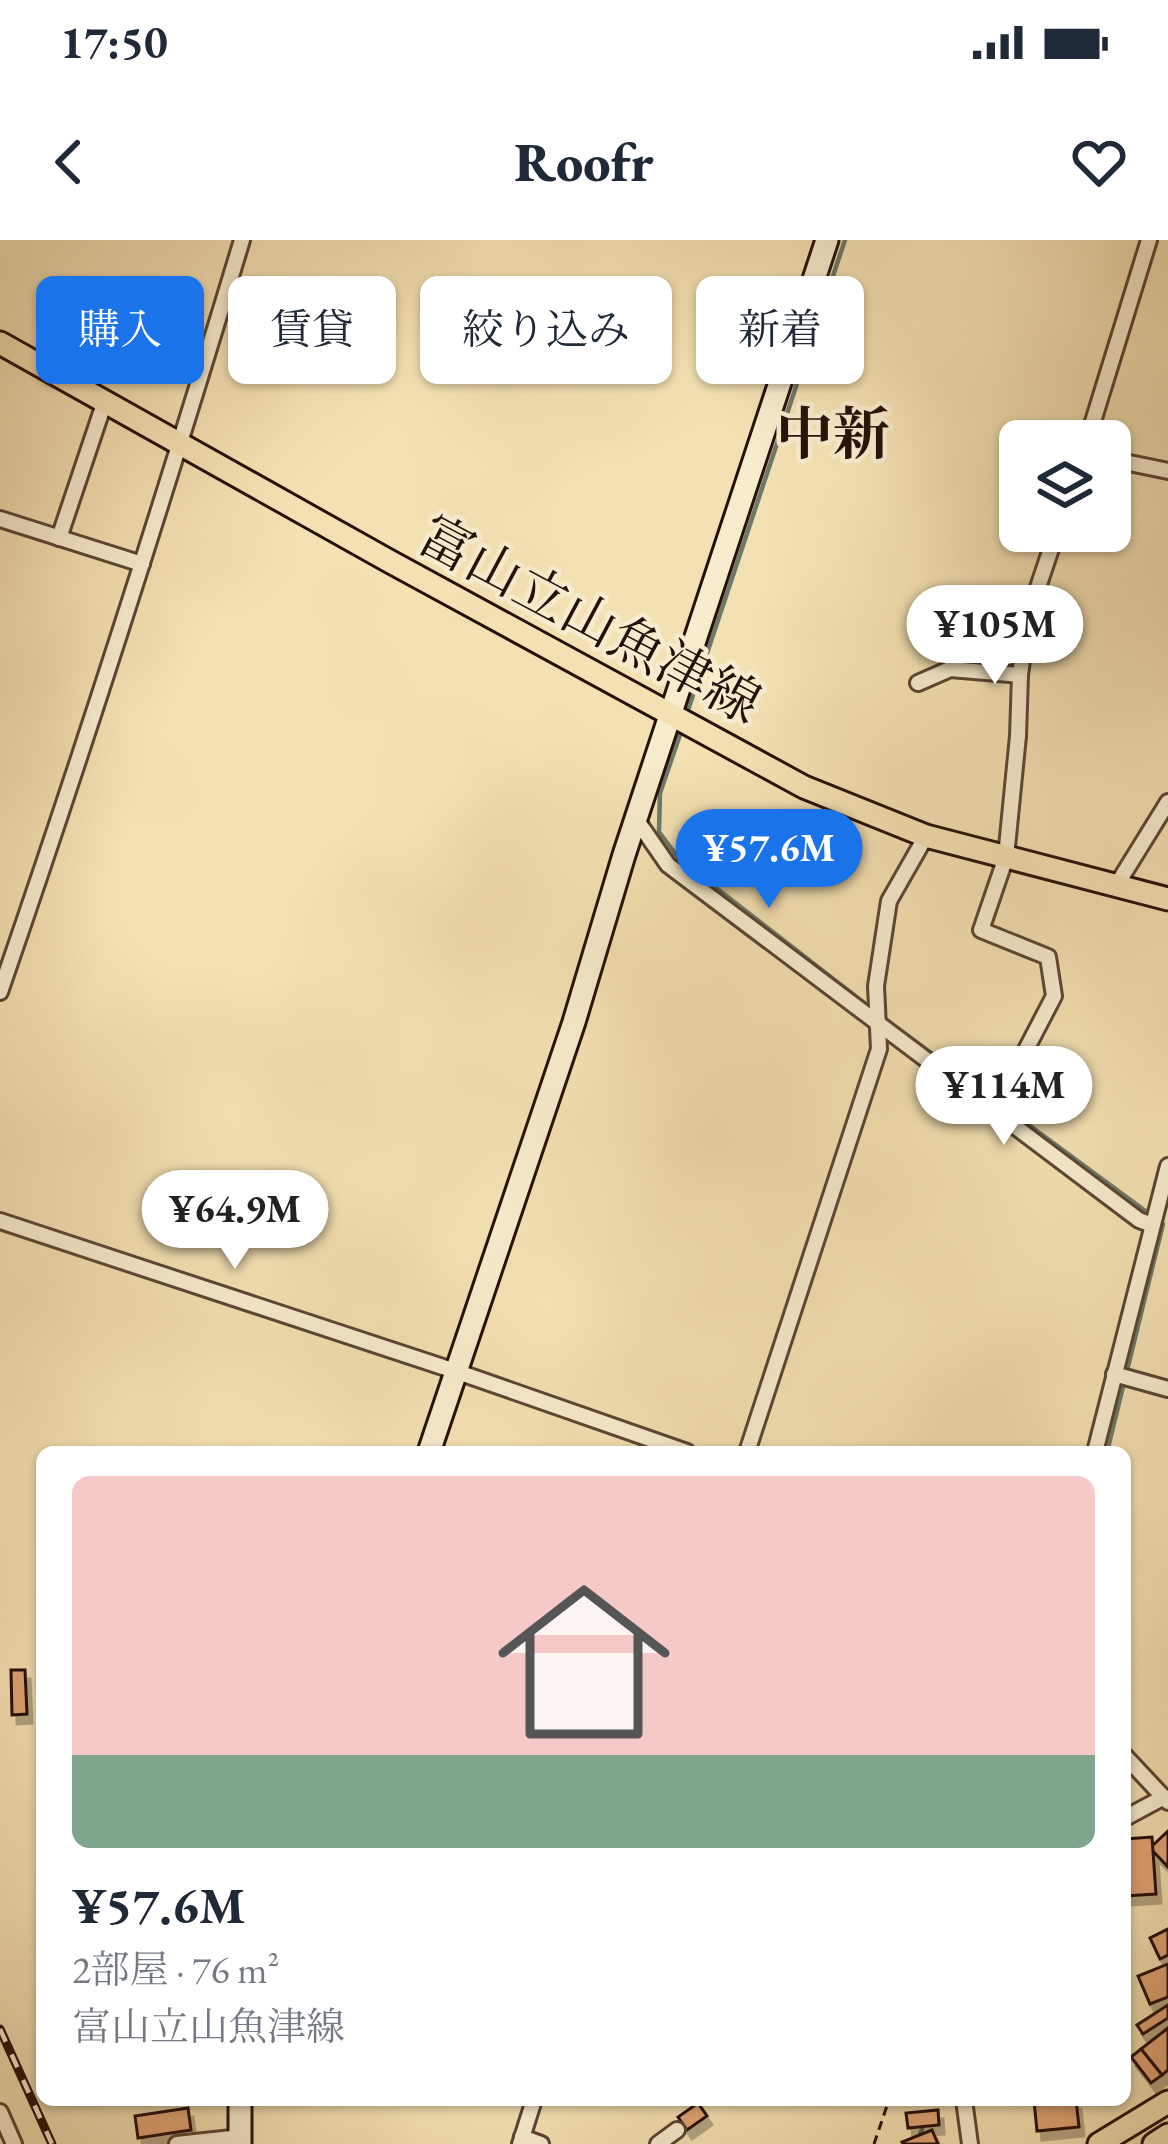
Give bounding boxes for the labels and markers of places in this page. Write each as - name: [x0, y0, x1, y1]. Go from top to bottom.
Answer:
- pin: ¥105M: [911, 585, 1079, 687]
- pin: ¥57.6M: [671, 809, 867, 911]
- pin: ¥114M: [920, 1046, 1088, 1148]
- pin: ¥64.9M: [137, 1170, 333, 1272]

